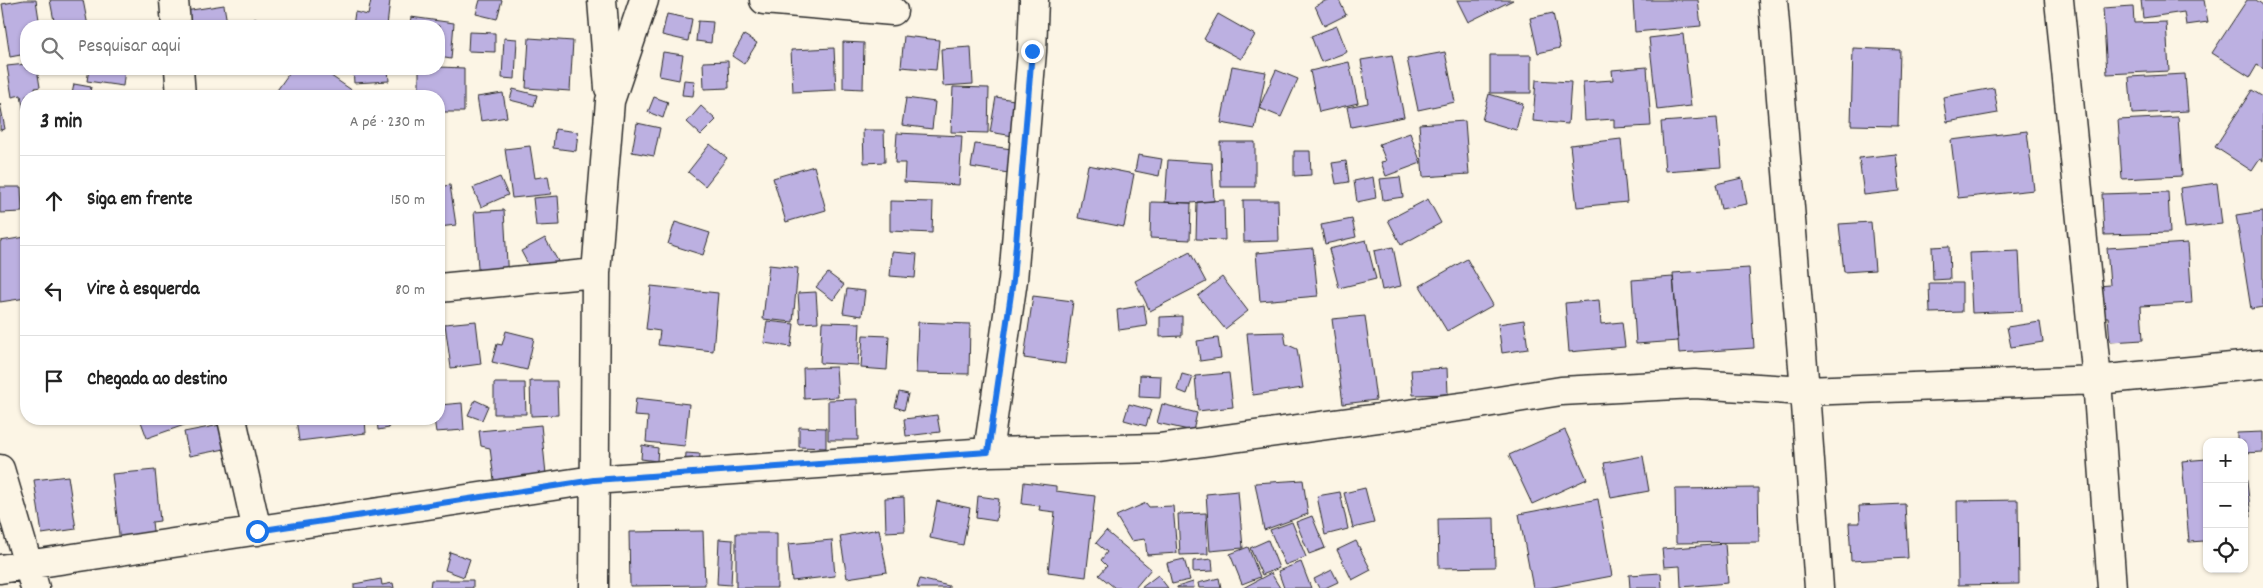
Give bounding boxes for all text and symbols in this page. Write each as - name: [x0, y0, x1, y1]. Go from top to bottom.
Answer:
- search box: [20, 20, 445, 75]
- icon: search: [38, 34, 66, 62]
- text: Pesquisar aqui: [78, 34, 180, 61]
- route end: [1021, 40, 1044, 63]
- text: 3 min: [40, 108, 82, 138]
- text: A pé · 230 m: [350, 111, 425, 134]
- icon: ahead: [40, 187, 68, 215]
- text: Siga em frente: [87, 187, 192, 214]
- text: 150 m: [391, 189, 425, 212]
- icon: left: [40, 277, 68, 305]
- text: Vire à esquerda: [87, 277, 199, 304]
- text: 80 m: [395, 279, 425, 302]
- icon: arrive: [40, 367, 68, 395]
- text: Chegada ao destino: [87, 367, 228, 394]
- map controls: [2203, 438, 2248, 573]
- button: +: [2203, 438, 2248, 483]
- button: −: [2203, 483, 2248, 528]
- route start: [246, 520, 269, 543]
- button: locate: [2203, 528, 2248, 573]

